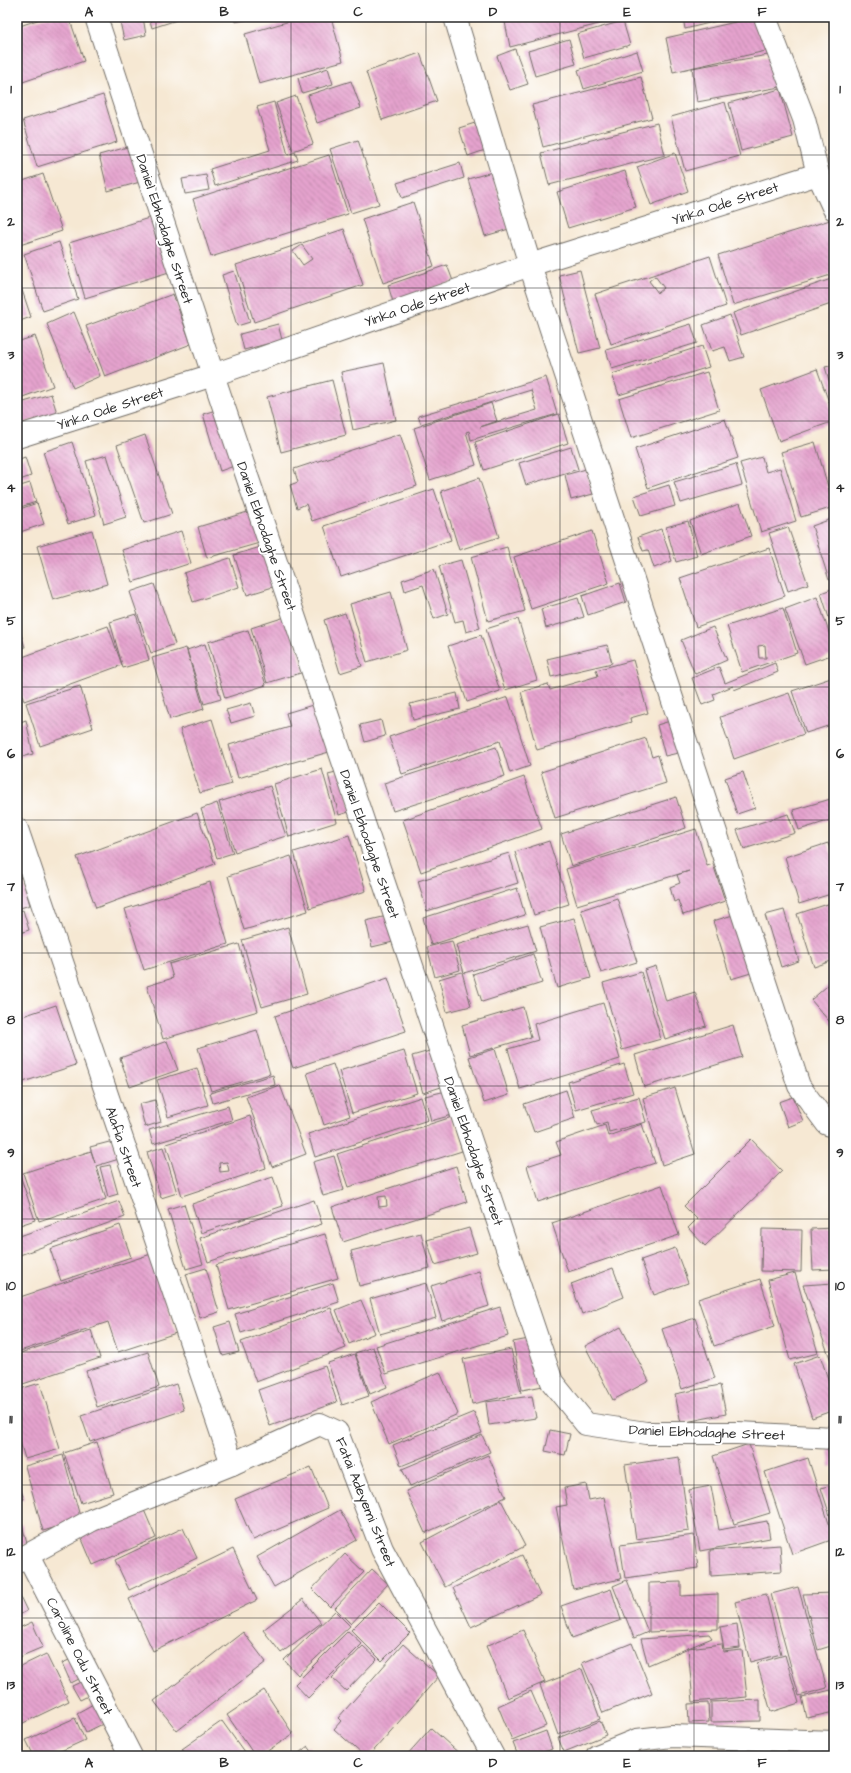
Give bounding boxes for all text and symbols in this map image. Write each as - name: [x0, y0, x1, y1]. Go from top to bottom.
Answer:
- text: A: [85, 3, 94, 21]
- text: B: [219, 3, 229, 21]
- text: C: [353, 3, 363, 21]
- text: D: [489, 3, 498, 21]
- text: E: [623, 3, 631, 21]
- text: F: [757, 3, 767, 21]
- text: 1: [10, 80, 12, 98]
- text: 1: [839, 80, 841, 98]
- street label: Daniel Ebhodaghe Street: [130, 152, 198, 307]
- street label: Yinka Ode Street: [670, 177, 781, 231]
- text: 2: [6, 213, 15, 231]
- text: 2: [835, 213, 844, 231]
- street label: Yinka Ode Street: [362, 277, 473, 332]
- text: 3: [7, 346, 15, 364]
- text: 3: [836, 346, 844, 364]
- street label: Yinka Ode Street: [55, 382, 166, 436]
- street label: Daniel Ebhodaghe Street: [231, 459, 301, 614]
- text: 4: [7, 479, 16, 497]
- text: 4: [836, 479, 845, 497]
- text: 5: [6, 612, 16, 630]
- text: 5: [835, 612, 845, 630]
- text: 6: [7, 745, 16, 763]
- text: 6: [836, 745, 845, 763]
- street label: Daniel Ebhodaghe Street: [334, 767, 404, 922]
- text: 7: [6, 878, 16, 896]
- text: 7: [835, 878, 845, 896]
- text: 8: [7, 1011, 16, 1029]
- text: 8: [836, 1011, 845, 1029]
- street label: Daniel Ebhodaghe Street: [438, 1074, 508, 1229]
- street label: Alafia Street: [100, 1104, 146, 1191]
- text: 9: [7, 1144, 15, 1162]
- text: 9: [836, 1144, 844, 1162]
- text: 10: [6, 1277, 17, 1295]
- text: 10: [835, 1277, 846, 1295]
- text: 11: [9, 1410, 13, 1428]
- text: 11: [838, 1410, 842, 1428]
- street label: Daniel Ebhodaghe Street: [628, 1420, 786, 1446]
- street label: Fatai Adeyemi Street: [330, 1435, 400, 1570]
- text: 12: [6, 1543, 16, 1561]
- text: 12: [835, 1543, 845, 1561]
- street label: Caroline Odu Street: [41, 1594, 118, 1719]
- text: 13: [7, 1676, 16, 1694]
- text: 13: [836, 1676, 845, 1694]
- text: A: [85, 1754, 94, 1772]
- text: B: [219, 1754, 229, 1772]
- text: C: [353, 1754, 363, 1772]
- text: D: [489, 1754, 498, 1772]
- text: E: [623, 1754, 631, 1772]
- text: F: [757, 1754, 767, 1772]

